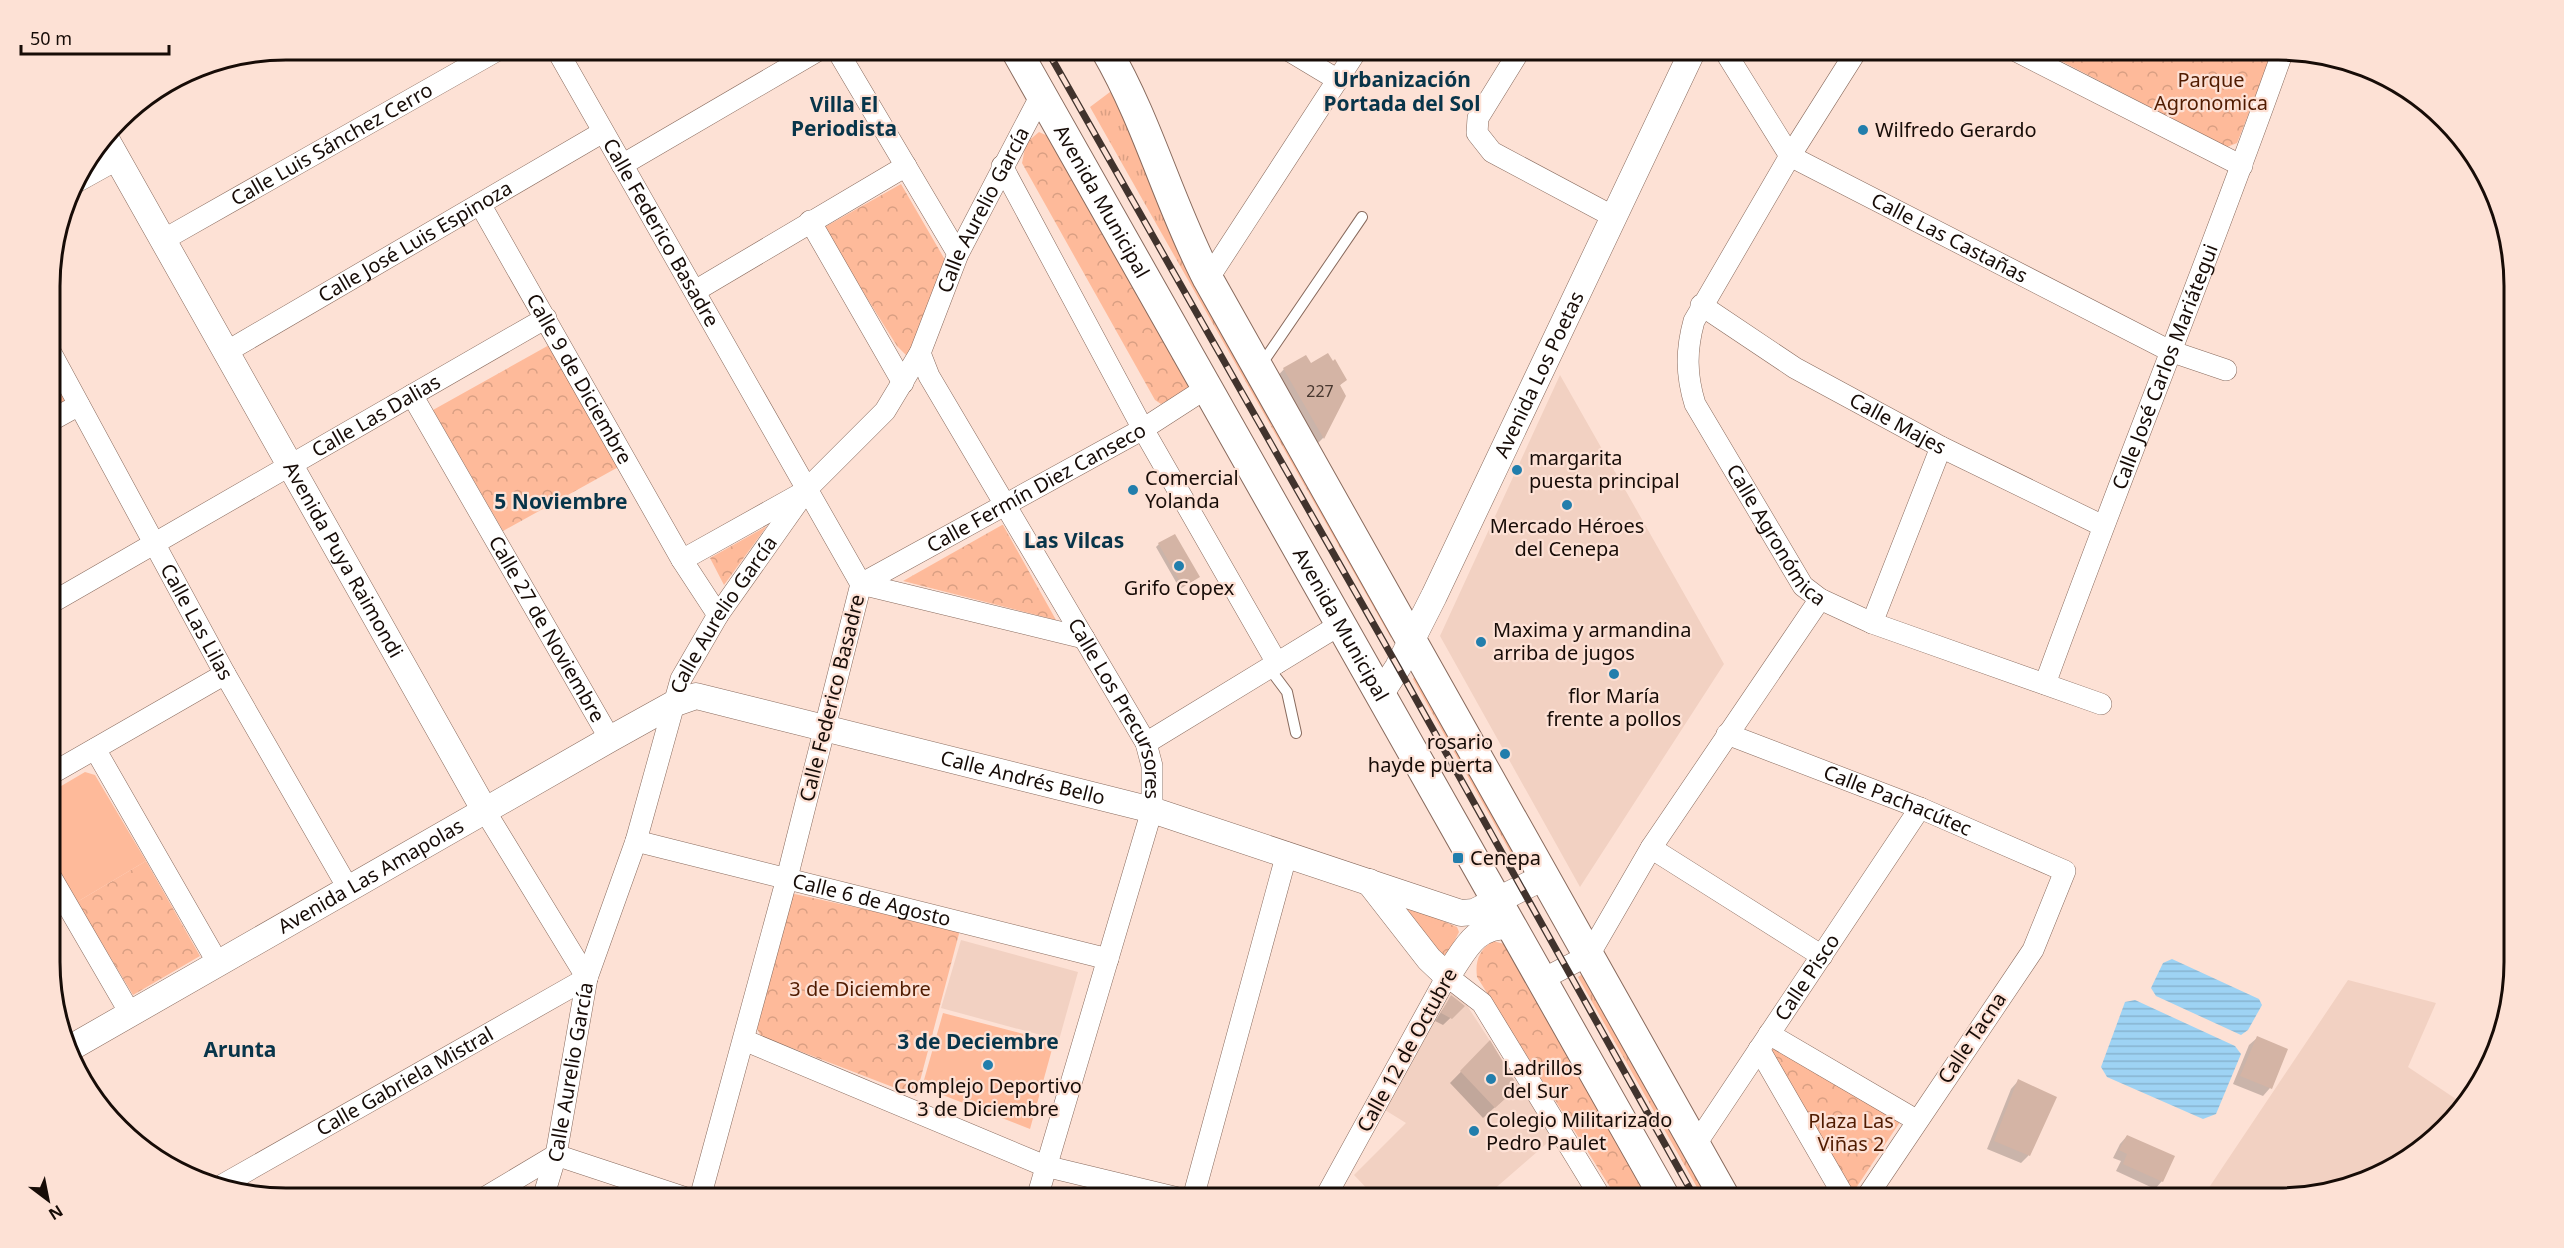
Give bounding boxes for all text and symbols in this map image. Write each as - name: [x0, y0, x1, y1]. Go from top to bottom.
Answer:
- scale bar: [21, 18, 170, 56]
- text: 50 m: [30, 26, 72, 50]
- district label: Urbanización Portada del Sol: [1323, 65, 1481, 117]
- park label: Parque Agronomica: [2154, 66, 2268, 116]
- street label: Calle Luis Sánchez Cerro: [226, 76, 437, 212]
- district label: Villa El Periodista: [791, 90, 897, 142]
- place label: Wilfredo Gerardo: [1875, 116, 2037, 143]
- street label: Avenida Municipal: [1048, 120, 1156, 283]
- street label: Calle Aurelio García: [930, 122, 1035, 297]
- marker: Wilfredo Gerardo: [1856, 123, 1870, 137]
- street label: Calle Federico Basadre: [597, 133, 726, 331]
- street label: Calle José Luis Espinoza: [313, 174, 517, 308]
- street label: Calle Las Castañas: [1867, 186, 2032, 289]
- street label: Calle José Carlos Mariátegui: [2105, 240, 2224, 493]
- street label: Avenida Los Poetas: [1488, 287, 1590, 462]
- street label: Calle 9 de Diciembre: [520, 288, 639, 469]
- street label: Calle Las Dalias: [306, 368, 445, 463]
- house number: 227: [1306, 380, 1334, 402]
- street label: Calle Majes: [1845, 386, 1951, 460]
- street label: Calle Fermín Diez Canseco: [922, 416, 1151, 558]
- place label: margarita puesta principal: [1529, 444, 1680, 494]
- street label: Avenida Puya Raimondi: [278, 456, 410, 662]
- street label: Calle Agronómica: [1721, 459, 1832, 612]
- marker: margarita puesta principal: [1510, 463, 1524, 477]
- place label: Comercial Yolanda: [1145, 464, 1239, 514]
- marker: Comercial Yolanda: [1126, 483, 1140, 497]
- district label: 5 Noviembre: [494, 487, 628, 515]
- marker: Mercado Héroes del Cenepa: [1560, 498, 1574, 512]
- place label: Mercado Héroes del Cenepa: [1490, 512, 1644, 562]
- district label: Las Vilcas: [1024, 526, 1124, 554]
- street label: Calle 27 de Noviembre: [483, 530, 612, 727]
- street label: Calle Aurelio García: [664, 530, 783, 696]
- street label: Avenida Municipal: [1287, 543, 1395, 706]
- street label: Calle Las Lilas: [155, 558, 240, 685]
- marker: Grifo Copex: [1172, 559, 1186, 573]
- place label: Grifo Copex: [1124, 574, 1235, 601]
- street label: Calle Federico Basadre: [793, 591, 870, 804]
- street label: Calle Los Precursores: [1062, 613, 1167, 799]
- place label: Maxima y armandina arriba de jugos: [1493, 616, 1691, 666]
- marker: Maxima y armandina arriba de jugos: [1474, 635, 1488, 649]
- marker: flor María frente a pollos: [1607, 667, 1621, 681]
- place label: flor María frente a pollos: [1547, 682, 1681, 732]
- place label: rosario hayde puerta: [1368, 728, 1493, 778]
- street label: Calle Andrés Bello: [938, 744, 1108, 811]
- marker: rosario hayde puerta: [1498, 747, 1512, 761]
- street label: Calle Pachacútec: [1820, 758, 1976, 842]
- street label: Avenida Las Amapolas: [273, 812, 468, 940]
- place label: Cenepa: [1470, 844, 1541, 871]
- marker: Cenepa: [1451, 851, 1465, 865]
- street label: Calle 6 de Agosto: [790, 867, 954, 932]
- street label: Calle Pisco: [1768, 928, 1846, 1026]
- street label: Calle 12 de Octubre: [1350, 963, 1463, 1137]
- park label: 3 de Diciembre: [789, 975, 931, 1002]
- street label: Calle Aurelio García: [541, 980, 599, 1166]
- street label: Calle Tacna: [1931, 987, 2012, 1089]
- street label: Calle Gabriela Mistral: [311, 1020, 498, 1142]
- district label: 3 de Deciembre: [897, 1027, 1059, 1055]
- district label: Arunta: [204, 1035, 276, 1063]
- place label: Ladrillos del Sur: [1503, 1054, 1582, 1104]
- marker: Complejo Deportivo 3 de Diciembre: [981, 1058, 995, 1072]
- place label: Complejo Deportivo 3 de Diciembre: [894, 1072, 1082, 1122]
- marker: Ladrillos del Sur: [1484, 1072, 1498, 1086]
- place label: Colegio Militarizado Pedro Paulet: [1486, 1106, 1672, 1156]
- park label: Plaza Las Viñas 2: [1808, 1107, 1894, 1157]
- marker: Colegio Militarizado Pedro Paulet: [1467, 1124, 1481, 1138]
- north arrow: [18, 1170, 78, 1230]
- text: N: [45, 1200, 67, 1225]

